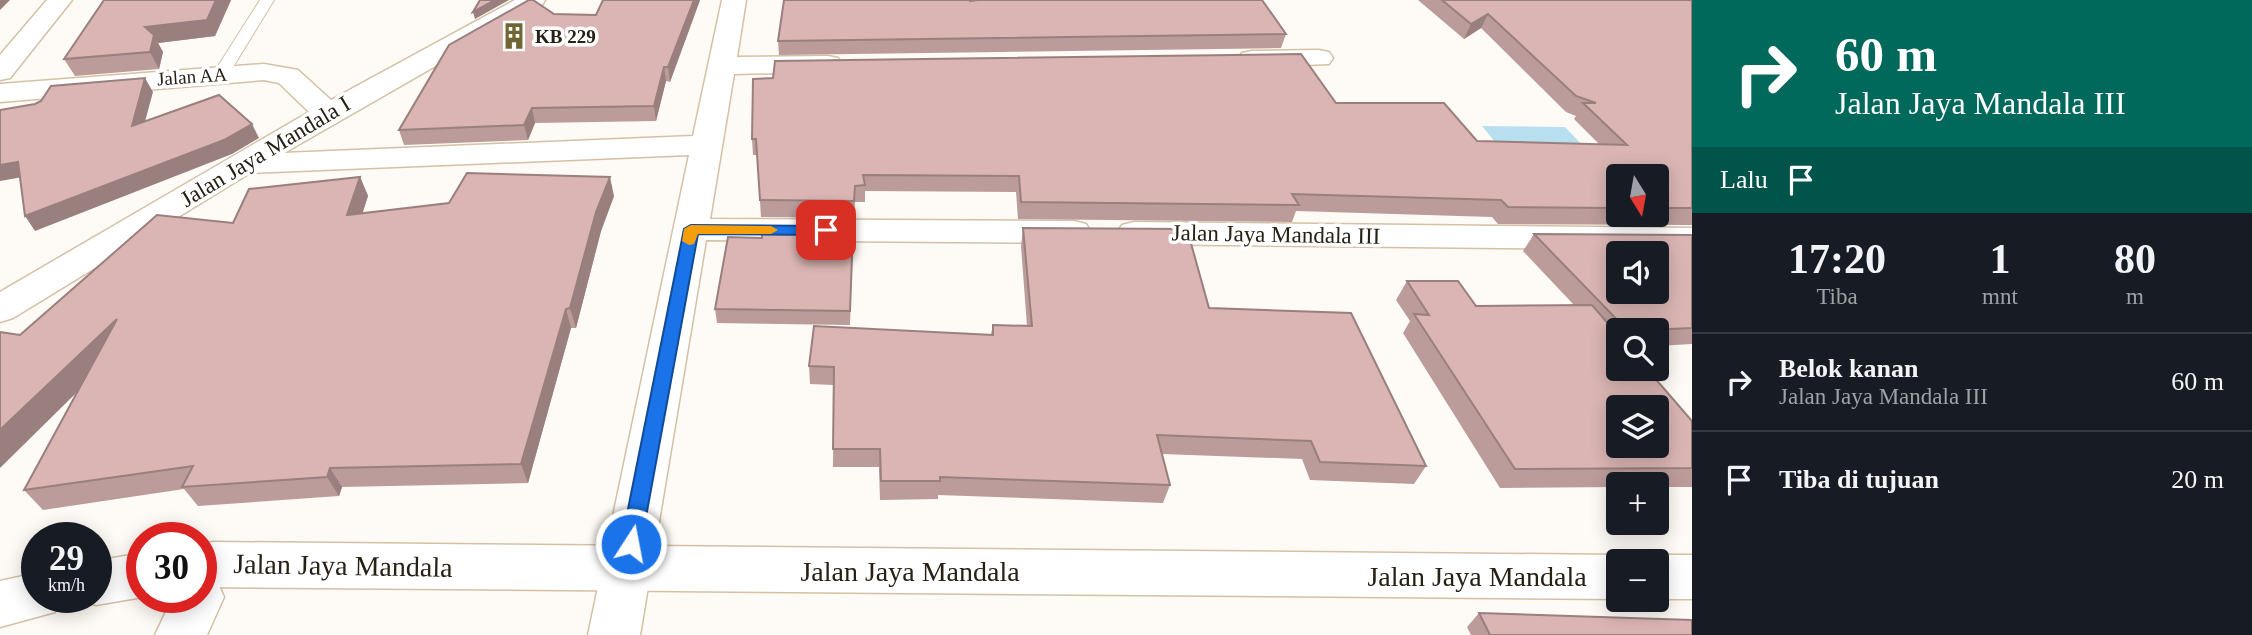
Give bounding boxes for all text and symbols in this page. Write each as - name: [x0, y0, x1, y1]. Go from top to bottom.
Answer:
- building icon: KB 229: [499, 21, 529, 51]
- place label: KB 229: [535, 26, 596, 47]
- text: 60 m: [1835, 27, 1937, 82]
- icon: right: [1720, 28, 1811, 119]
- street label: Jalan AA: [156, 64, 228, 89]
- text: Jalan Jaya Mandala III: [1835, 85, 2126, 121]
- street label: Jalan Jaya Mandala I: [176, 91, 355, 212]
- icon: arrive: [1782, 161, 1820, 199]
- north arrow: [1606, 164, 1670, 228]
- map controls: [1606, 164, 1669, 612]
- text: Lalu: [1720, 165, 1768, 194]
- pin: [796, 200, 856, 260]
- icon: arrive: [807, 211, 845, 249]
- street label: Jalan Jaya Mandala III: [1171, 220, 1381, 249]
- text: 17:20: [1788, 236, 1886, 282]
- text: 1: [1989, 236, 2010, 282]
- text: 80: [2114, 236, 2156, 282]
- button: sound: [1606, 241, 1669, 304]
- text: Tiba: [1816, 284, 1858, 309]
- text: mnt: [1982, 284, 2018, 309]
- text: m: [2126, 284, 2144, 309]
- button: search: [1606, 318, 1669, 381]
- text: Belok kanan: [1779, 354, 1918, 383]
- icon: right: [1720, 363, 1758, 401]
- text: 60 m: [2171, 367, 2224, 396]
- text: Jalan Jaya Mandala III: [1779, 384, 1988, 409]
- button: layers: [1606, 395, 1669, 458]
- icon: arrive: [1720, 461, 1758, 499]
- text: Tiba di tujuan: [1779, 465, 1939, 494]
- text: 20 m: [2171, 465, 2224, 494]
- button: +: [1606, 472, 1669, 535]
- position arrow: [594, 507, 668, 581]
- speed limit sign: 30: [126, 522, 217, 613]
- text: 29: [49, 539, 84, 578]
- street label: Jalan Jaya Mandala: [233, 548, 453, 583]
- button: −: [1606, 549, 1669, 612]
- street label: Jalan Jaya Mandala: [800, 556, 1020, 587]
- street label: Jalan Jaya Mandala: [1367, 561, 1587, 592]
- text: km/h: [48, 575, 85, 595]

